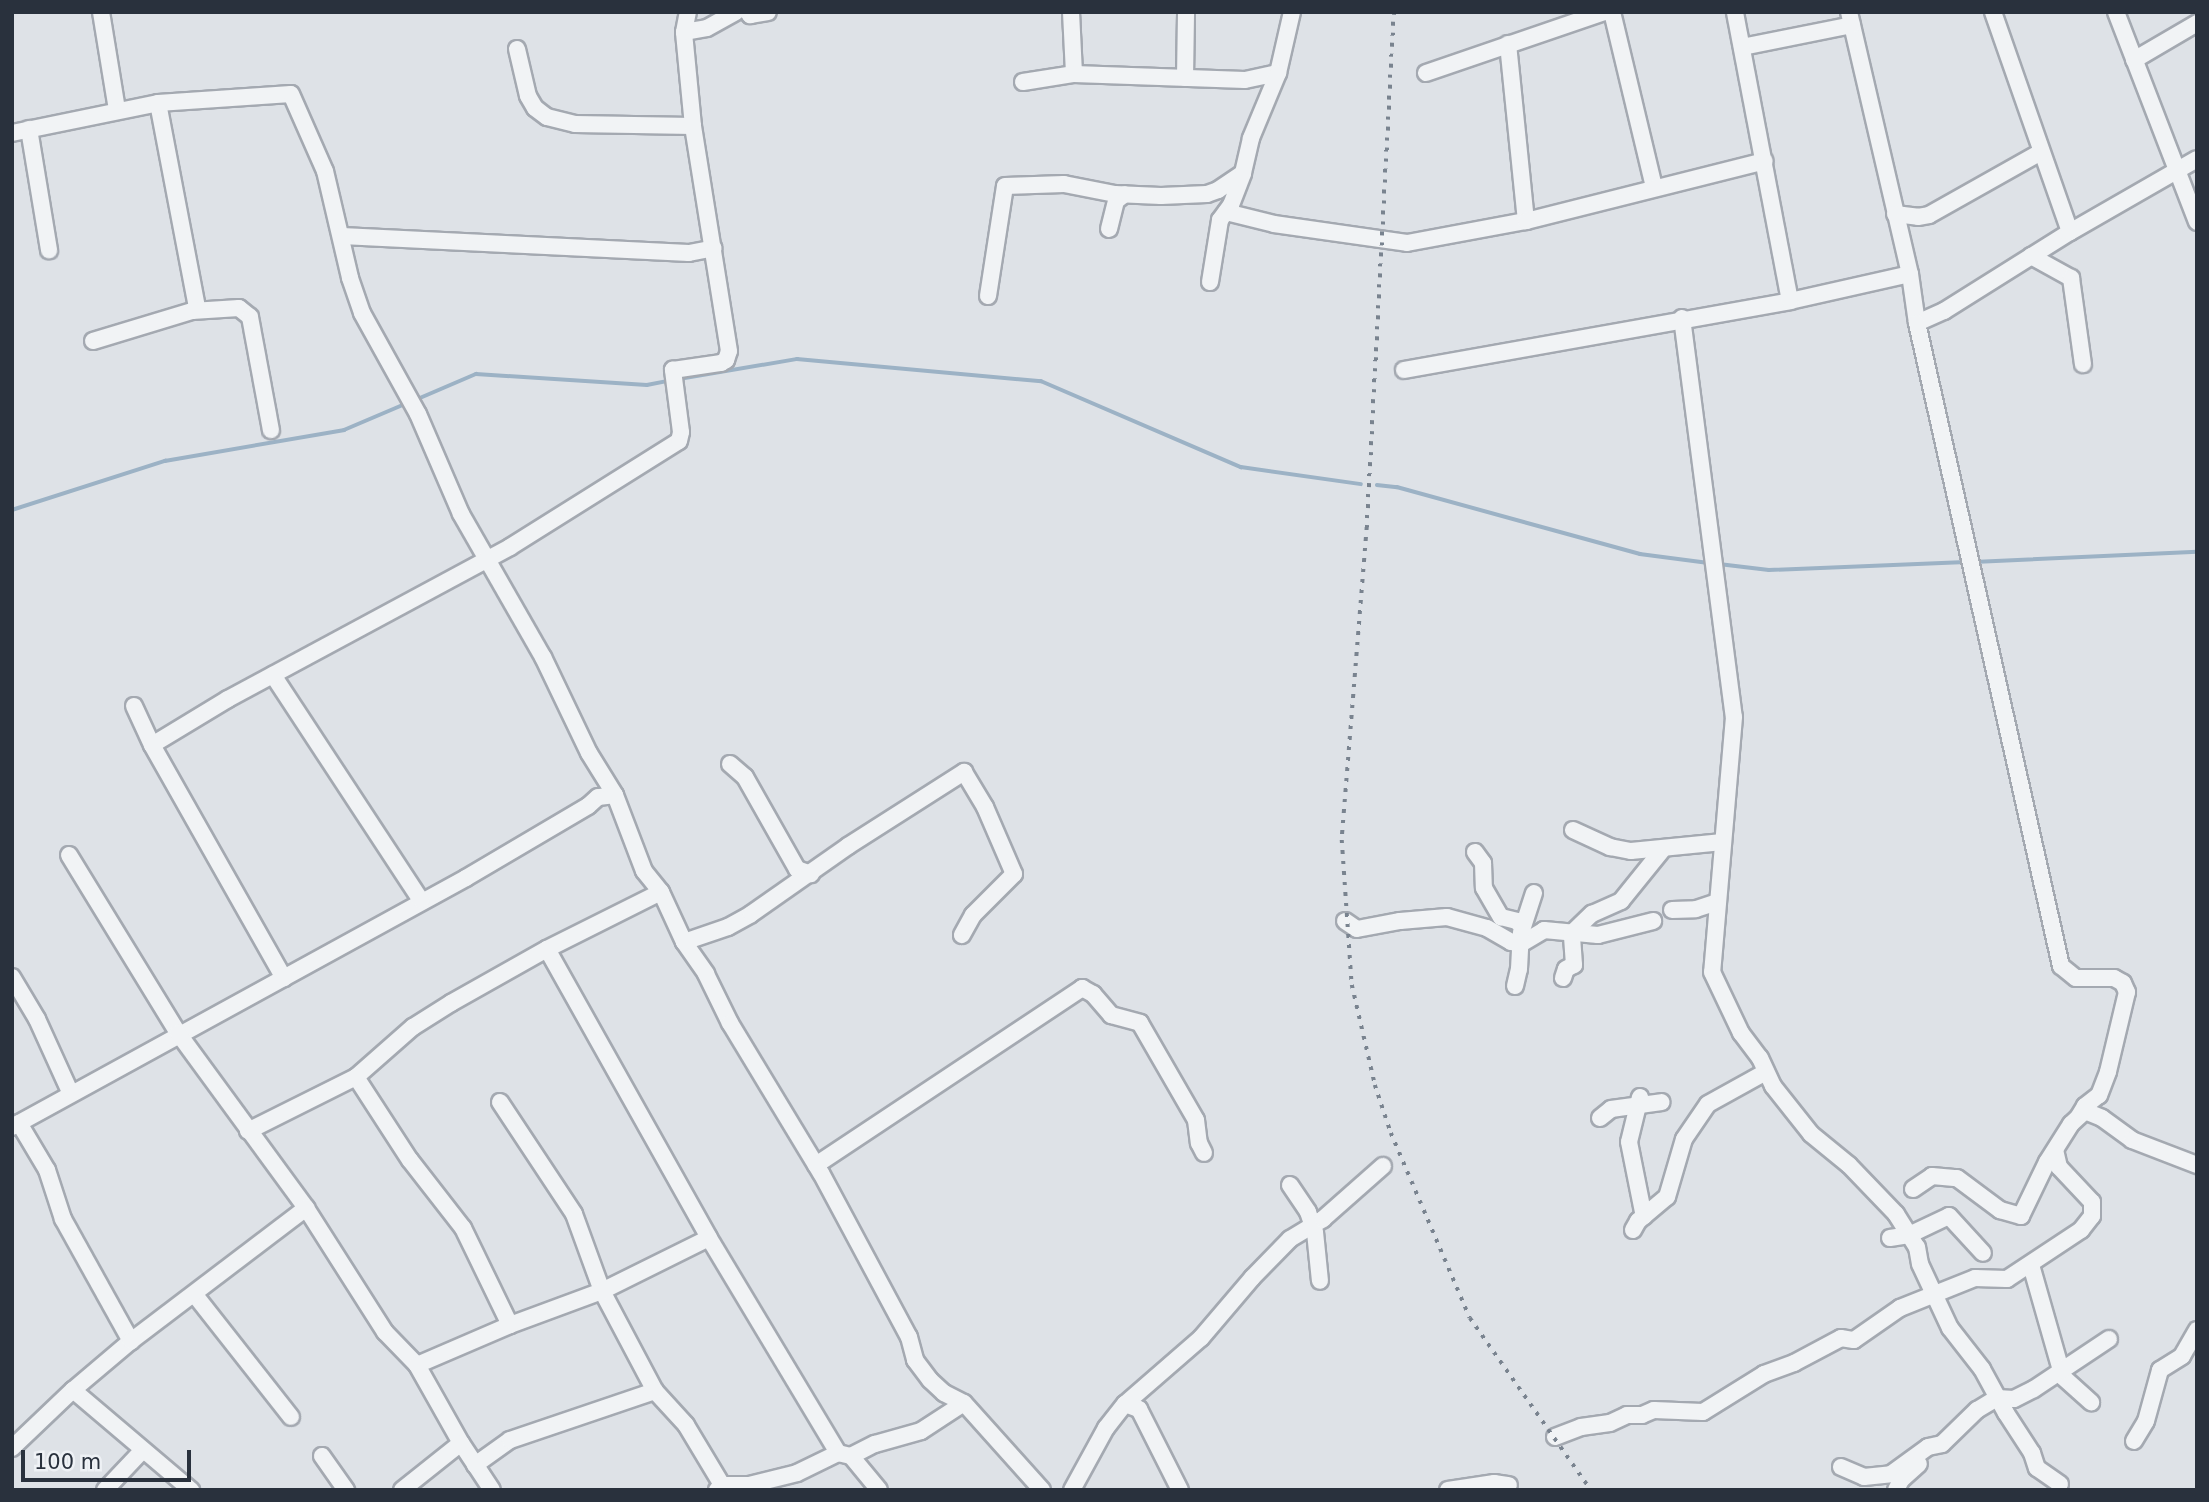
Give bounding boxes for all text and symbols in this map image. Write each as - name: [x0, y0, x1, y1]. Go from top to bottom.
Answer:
- scale bar: [24, 1436, 194, 1480]
- text: 100 m: [34, 1450, 101, 1474]

